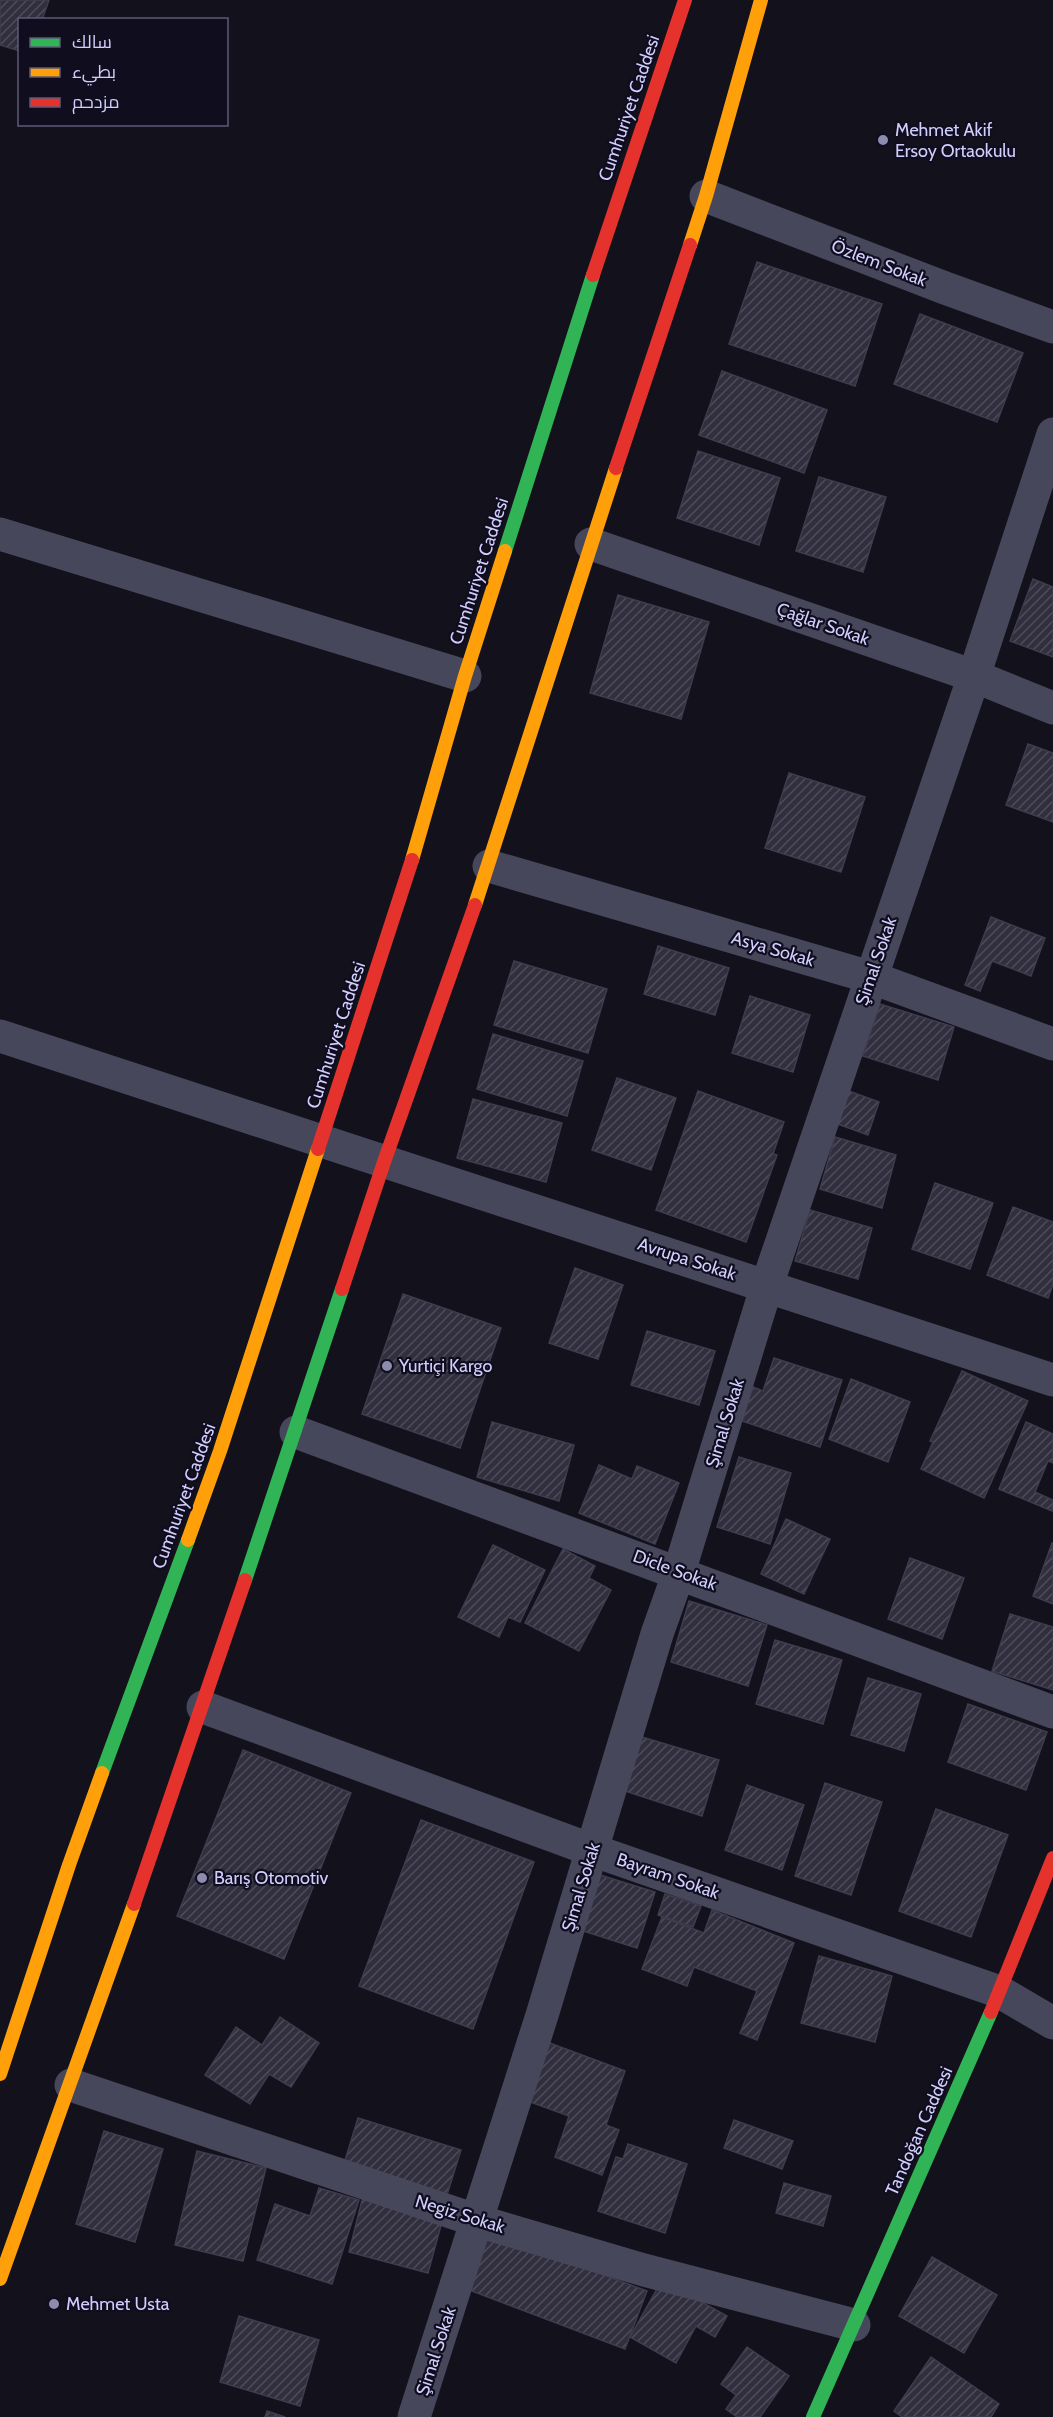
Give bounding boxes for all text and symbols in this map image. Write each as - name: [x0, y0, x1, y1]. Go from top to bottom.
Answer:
- legend: [18, 18, 228, 126]
- text: سالك: [72, 31, 112, 53]
- street label: Cumhuriyet Caddesi: [594, 32, 664, 184]
- text: بطيء: [72, 61, 116, 86]
- text: مزدحم: [72, 91, 120, 114]
- place label: Mehmet Akif Ersoy Ortaokulu: [895, 119, 1016, 162]
- marker: Mehmet Akif Ersoy Ortaokulu: [876, 133, 890, 147]
- street label: Özlem Sokak: [828, 235, 931, 292]
- street label: Cumhuriyet Caddesi: [445, 495, 513, 647]
- street label: Çağlar Sokak: [774, 598, 873, 650]
- street label: Şimal Sokak: [851, 913, 902, 1008]
- street label: Asya Sokak: [729, 927, 818, 972]
- street label: Cumhuriyet Caddesi: [302, 959, 370, 1111]
- street label: Avrupa Sokak: [635, 1233, 740, 1286]
- place label: Yurtiçi Kargo: [398, 1355, 492, 1377]
- marker: Yurtiçi Kargo: [380, 1359, 394, 1373]
- street label: Şimal Sokak: [701, 1375, 749, 1470]
- street label: Cumhuriyet Caddesi: [147, 1420, 221, 1572]
- street label: Dicle Sokak: [630, 1545, 721, 1596]
- street label: Şimal Sokak: [557, 1839, 605, 1934]
- street label: Bayram Sokak: [614, 1848, 723, 1904]
- place label: Barış Otomotiv: [214, 1867, 329, 1889]
- marker: Barış Otomotiv: [195, 1871, 209, 1885]
- street label: Tandoğan Caddesi: [881, 2063, 957, 2199]
- street label: Negiz Sokak: [413, 2190, 508, 2238]
- place label: Mehmet Usta: [66, 2293, 170, 2315]
- marker: Mehmet Usta: [47, 2297, 61, 2311]
- street label: Şimal Sokak: [411, 2303, 461, 2398]

